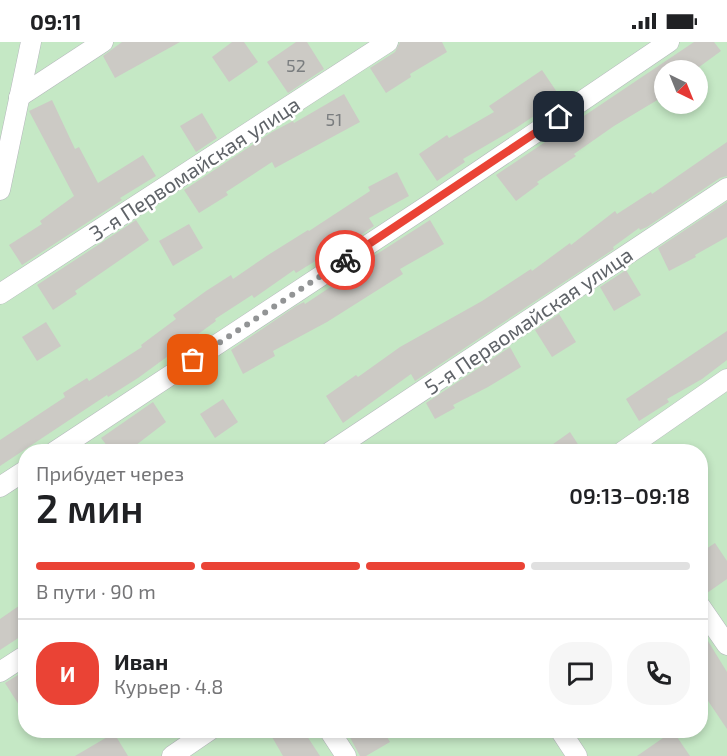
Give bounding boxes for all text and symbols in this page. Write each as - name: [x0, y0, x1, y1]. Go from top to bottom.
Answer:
- text: 09:11: [30, 8, 82, 34]
- house number: 52: [286, 54, 306, 76]
- north arrow: [654, 60, 708, 114]
- map controls: [654, 60, 708, 114]
- street label: 3-я Первомайская улица: [84, 91, 305, 246]
- pin: [533, 91, 584, 142]
- icon: home: [542, 100, 575, 133]
- house number: 51: [326, 108, 342, 130]
- courier: [315, 230, 375, 290]
- street label: 5-я Первомайская улица: [419, 241, 637, 400]
- icon: bike: [329, 244, 362, 277]
- pin: [167, 334, 218, 385]
- icon: bag: [176, 343, 209, 376]
- text: Прибудет через: [36, 461, 184, 485]
- text: 09:13–09:18: [569, 482, 690, 508]
- text: 2 мин: [36, 484, 143, 531]
- text: В пути · 90 m: [36, 579, 156, 603]
- button: chat: [549, 642, 612, 705]
- button: phone: [627, 642, 690, 705]
- text: Иван: [114, 648, 168, 674]
- text: И: [60, 660, 75, 686]
- text: Курьер · 4.8: [114, 674, 223, 698]

